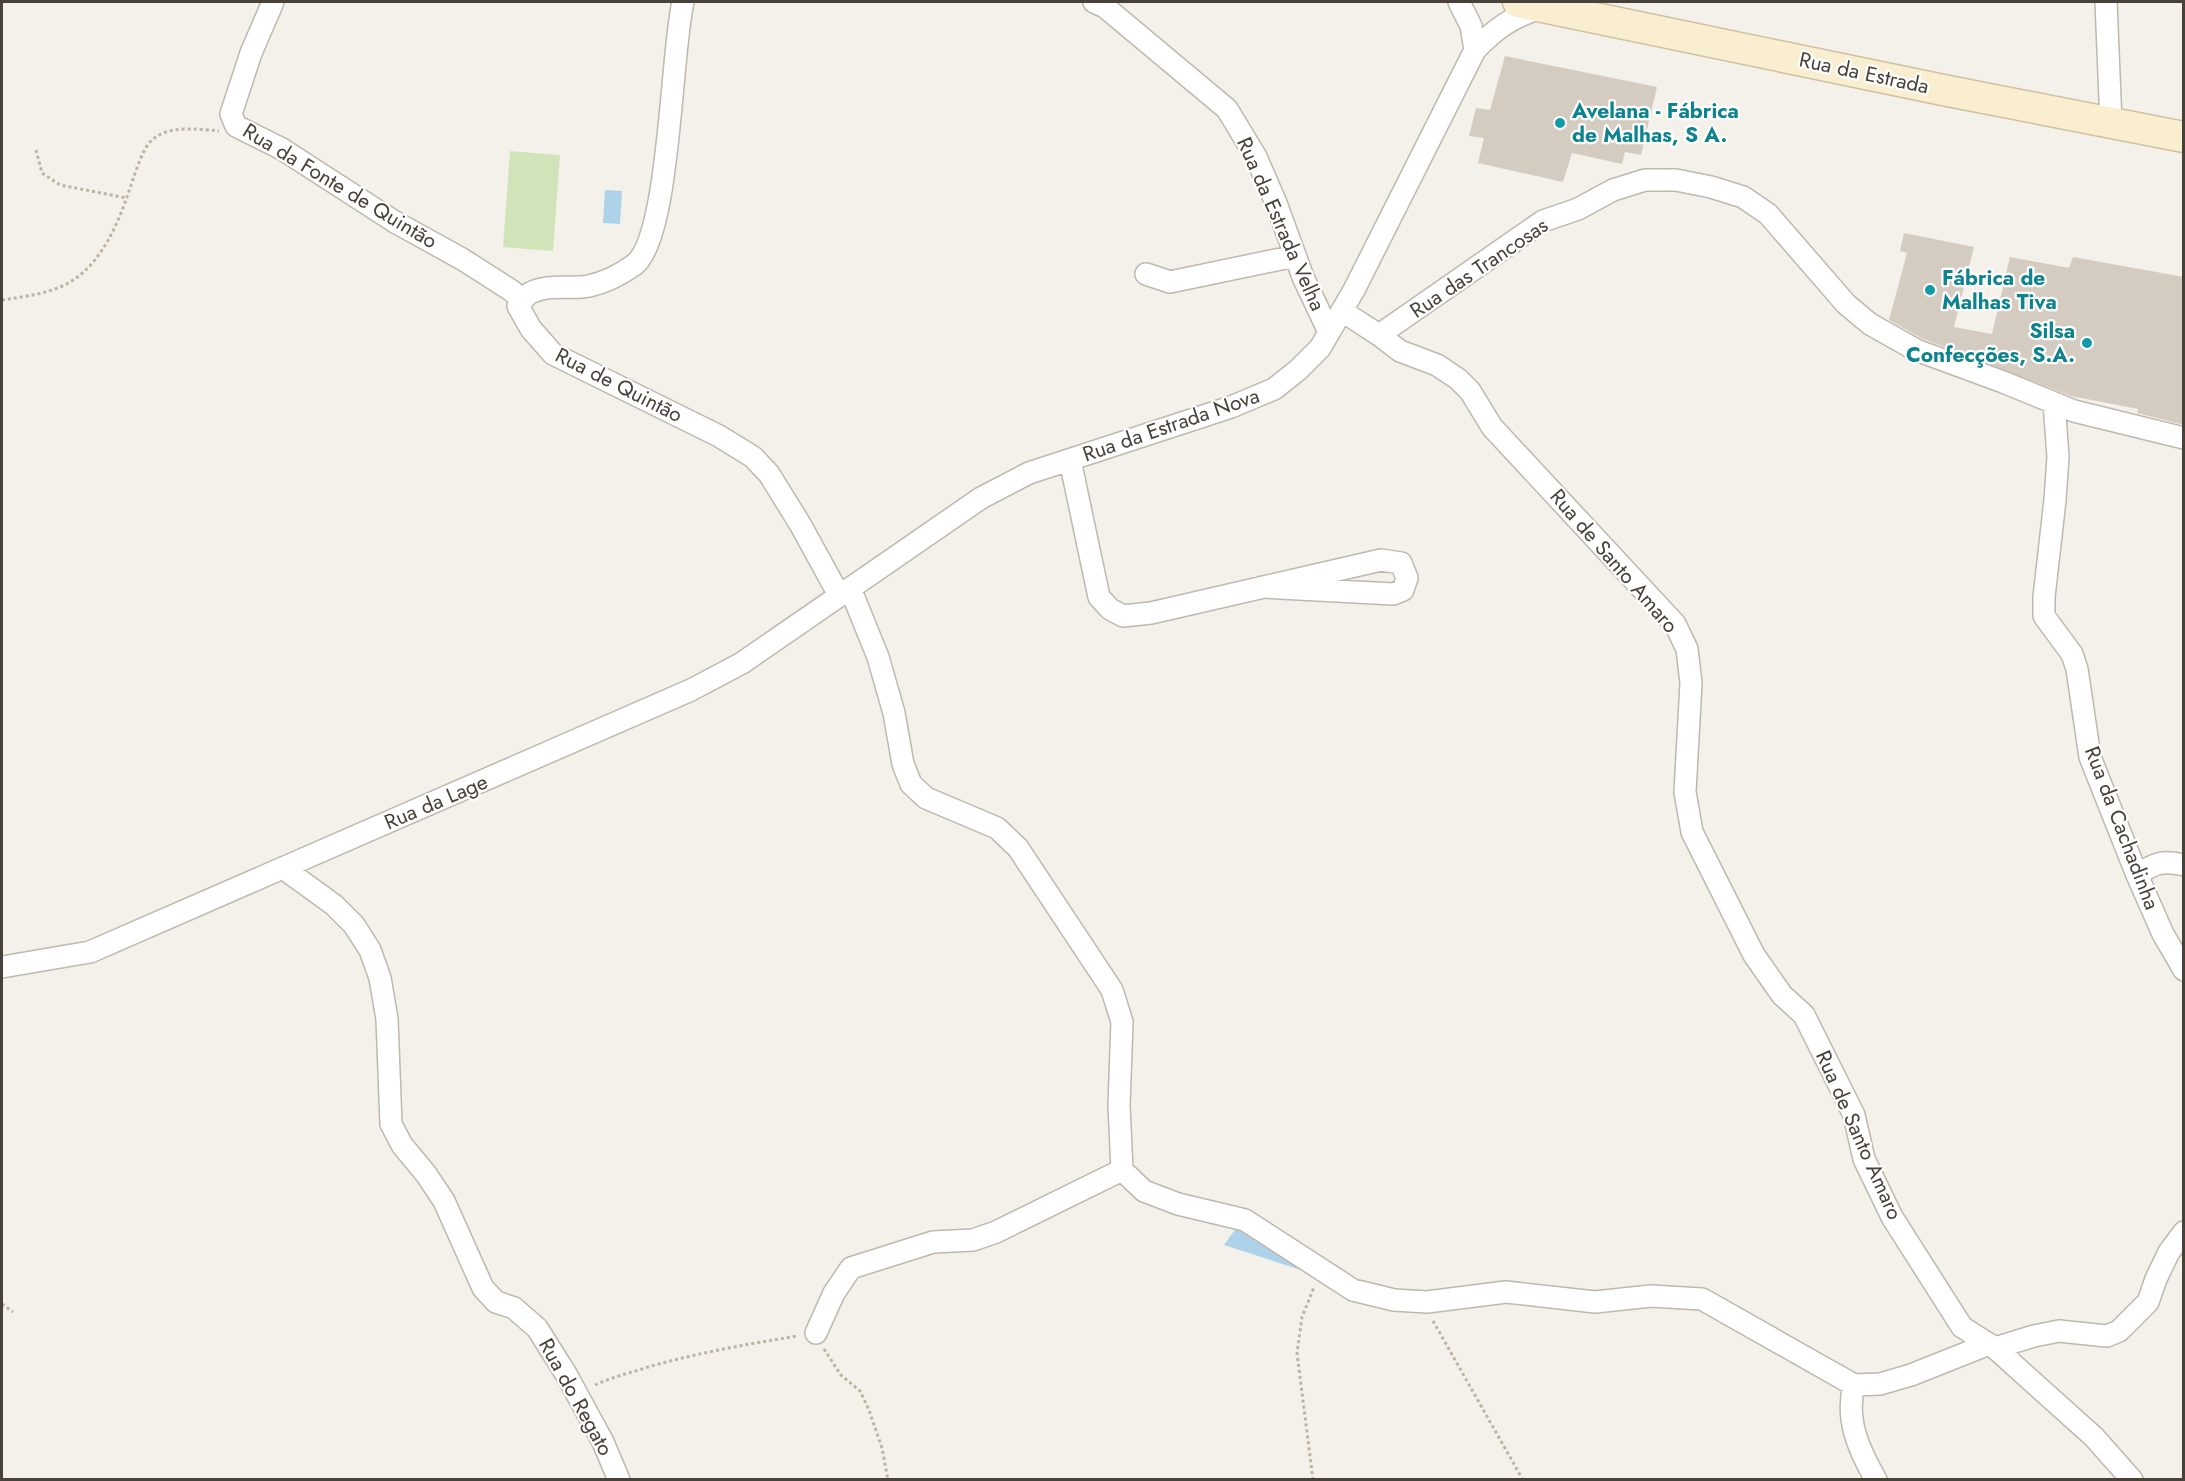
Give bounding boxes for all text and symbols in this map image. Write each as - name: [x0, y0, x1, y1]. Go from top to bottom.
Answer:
- street label: Rua da Estrada: [1796, 45, 1932, 101]
- place label: Avelana - Fábrica de Malhas, S A.: [1571, 96, 1739, 150]
- street label: Rua da Fonte de Quintão: [237, 116, 443, 256]
- marker: Avelana - Fábrica de Malhas, S A.: [1553, 116, 1567, 130]
- street label: Rua da Estrada Velha: [1229, 132, 1333, 316]
- street label: Rua das Trancosas: [1404, 211, 1554, 325]
- place label: Fábrica de Malhas Tiva: [1942, 263, 2057, 317]
- marker: Fábrica de Malhas Tiva: [1923, 283, 1937, 297]
- place label: Silsa Confecções, S.A.: [1906, 316, 2075, 370]
- marker: Silsa Confecções, S.A.: [2080, 336, 2094, 350]
- street label: Rua de Quintão: [550, 340, 688, 430]
- street label: Rua da Estrada Nova: [1079, 381, 1263, 469]
- street label: Rua de Santo Amaro: [1543, 482, 1685, 640]
- street label: Rua da Cachadinha: [2077, 742, 2167, 914]
- street label: Rua da Lage: [380, 767, 493, 837]
- street label: Rua de Santo Amaro: [1808, 1046, 1910, 1224]
- street label: Rua do Regato: [531, 1333, 621, 1461]

